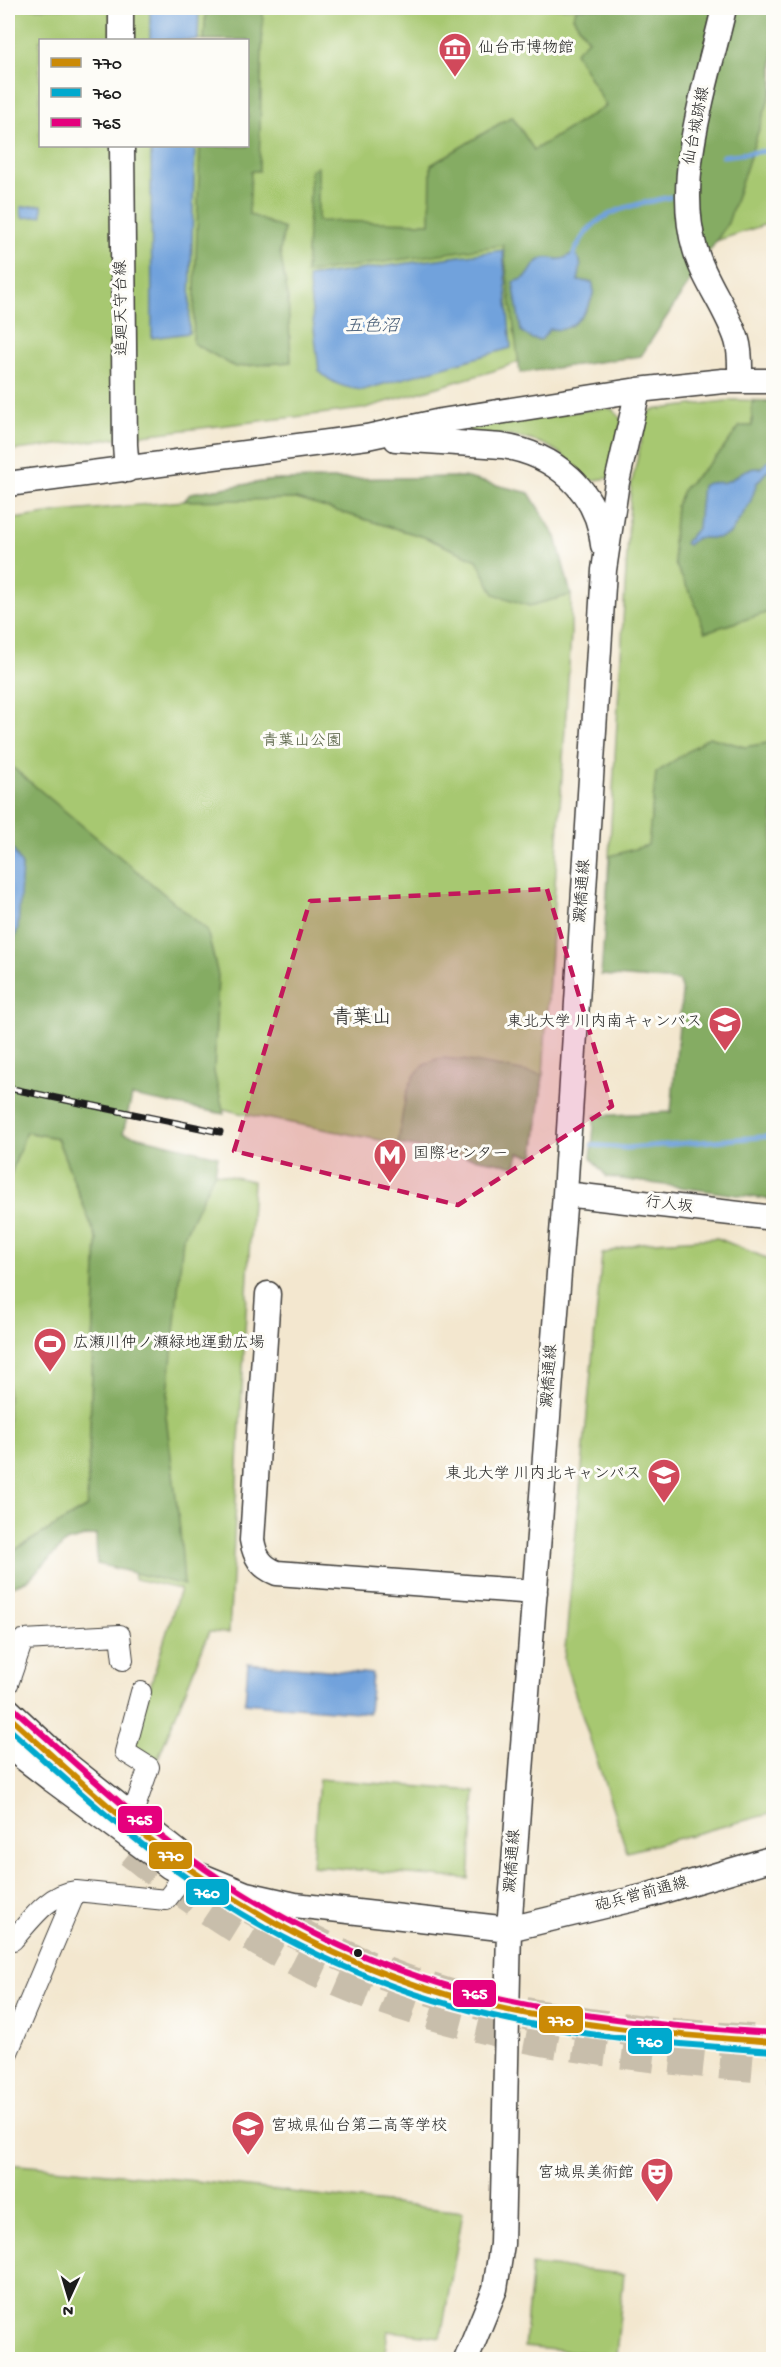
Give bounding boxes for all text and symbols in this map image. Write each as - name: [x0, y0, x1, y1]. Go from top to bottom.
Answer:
- museum icon: 仙台市博物館: [437, 31, 473, 78]
- place label: 仙台市博物館: [478, 38, 574, 59]
- legend: [39, 39, 249, 147]
- text: 770: [92, 55, 122, 76]
- text: 760: [92, 85, 122, 106]
- street label: 仙台城跡線: [679, 85, 715, 167]
- text: 765: [92, 115, 121, 136]
- street label: 追廻天守台線: [111, 260, 133, 356]
- water label: 五色沼: [345, 316, 401, 338]
- park label: 青葉山公園: [262, 731, 342, 752]
- street label: 澱橋通線: [570, 858, 596, 924]
- school or university icon: 東北大学 川内南キャンパス: [707, 1005, 743, 1052]
- district label: 青葉山: [332, 1006, 392, 1031]
- place label: 東北大学 川内南キャンパス: [507, 1012, 702, 1033]
- metro station icon: 国際センター: [372, 1137, 408, 1184]
- place label: 国際センター: [413, 1145, 508, 1165]
- street label: 行人坂: [644, 1193, 694, 1218]
- sports icon: 広瀬川仲ノ瀬緑地運動広場: [32, 1326, 68, 1373]
- place label: 広瀬川仲ノ瀬緑地運動広場: [73, 1334, 265, 1354]
- street label: 澱橋通線: [537, 1343, 563, 1409]
- school or university icon: 東北大学 川内北キャンパス: [646, 1457, 682, 1504]
- place label: 東北大学 川内北キャンパス: [446, 1464, 641, 1485]
- line badge: 765: [117, 1805, 163, 1834]
- text: 765: [127, 1813, 153, 1832]
- street label: 澱橋通線: [500, 1828, 526, 1894]
- line badge: 770: [148, 1841, 193, 1870]
- text: 770: [157, 1849, 184, 1868]
- street label: 砲兵営前通線: [593, 1872, 691, 1918]
- line badge: 760: [185, 1878, 230, 1906]
- text: 760: [193, 1886, 220, 1905]
- unlabelled marker: [352, 1947, 364, 1959]
- line badge: 765: [452, 1979, 497, 2008]
- text: 765: [462, 1987, 488, 2006]
- line badge: 770: [538, 2005, 584, 2034]
- text: 770: [547, 2014, 574, 2033]
- line badge: 760: [627, 2027, 673, 2055]
- text: 760: [636, 2035, 663, 2054]
- school or university icon: 宮城県仙台第二高等学校: [230, 2109, 266, 2156]
- place label: 宮城県仙台第二高等学校: [271, 2116, 447, 2137]
- theatre icon: 宮城県美術館: [639, 2156, 675, 2203]
- place label: 宮城県美術館: [538, 2164, 634, 2184]
- north arrow: [39, 2268, 99, 2328]
- text: N: [62, 2300, 74, 2319]

